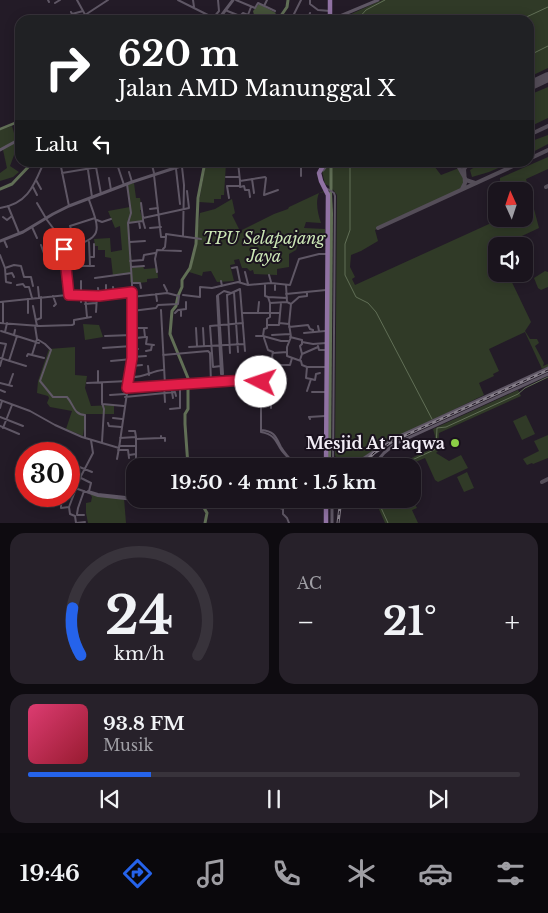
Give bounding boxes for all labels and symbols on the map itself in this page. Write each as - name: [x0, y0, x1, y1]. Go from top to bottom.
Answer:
- north arrow: [488, 182, 532, 228]
- pin: [43, 228, 85, 270]
- park label: TPU Selapajang Jaya: [203, 228, 326, 266]
- position arrow: [234, 355, 286, 407]
- place label: Mesjid At Taqwa: [306, 433, 445, 453]
- marker: Mesjid At Taqwa: [449, 437, 461, 449]
- speed limit sign: 30: [15, 442, 80, 507]

